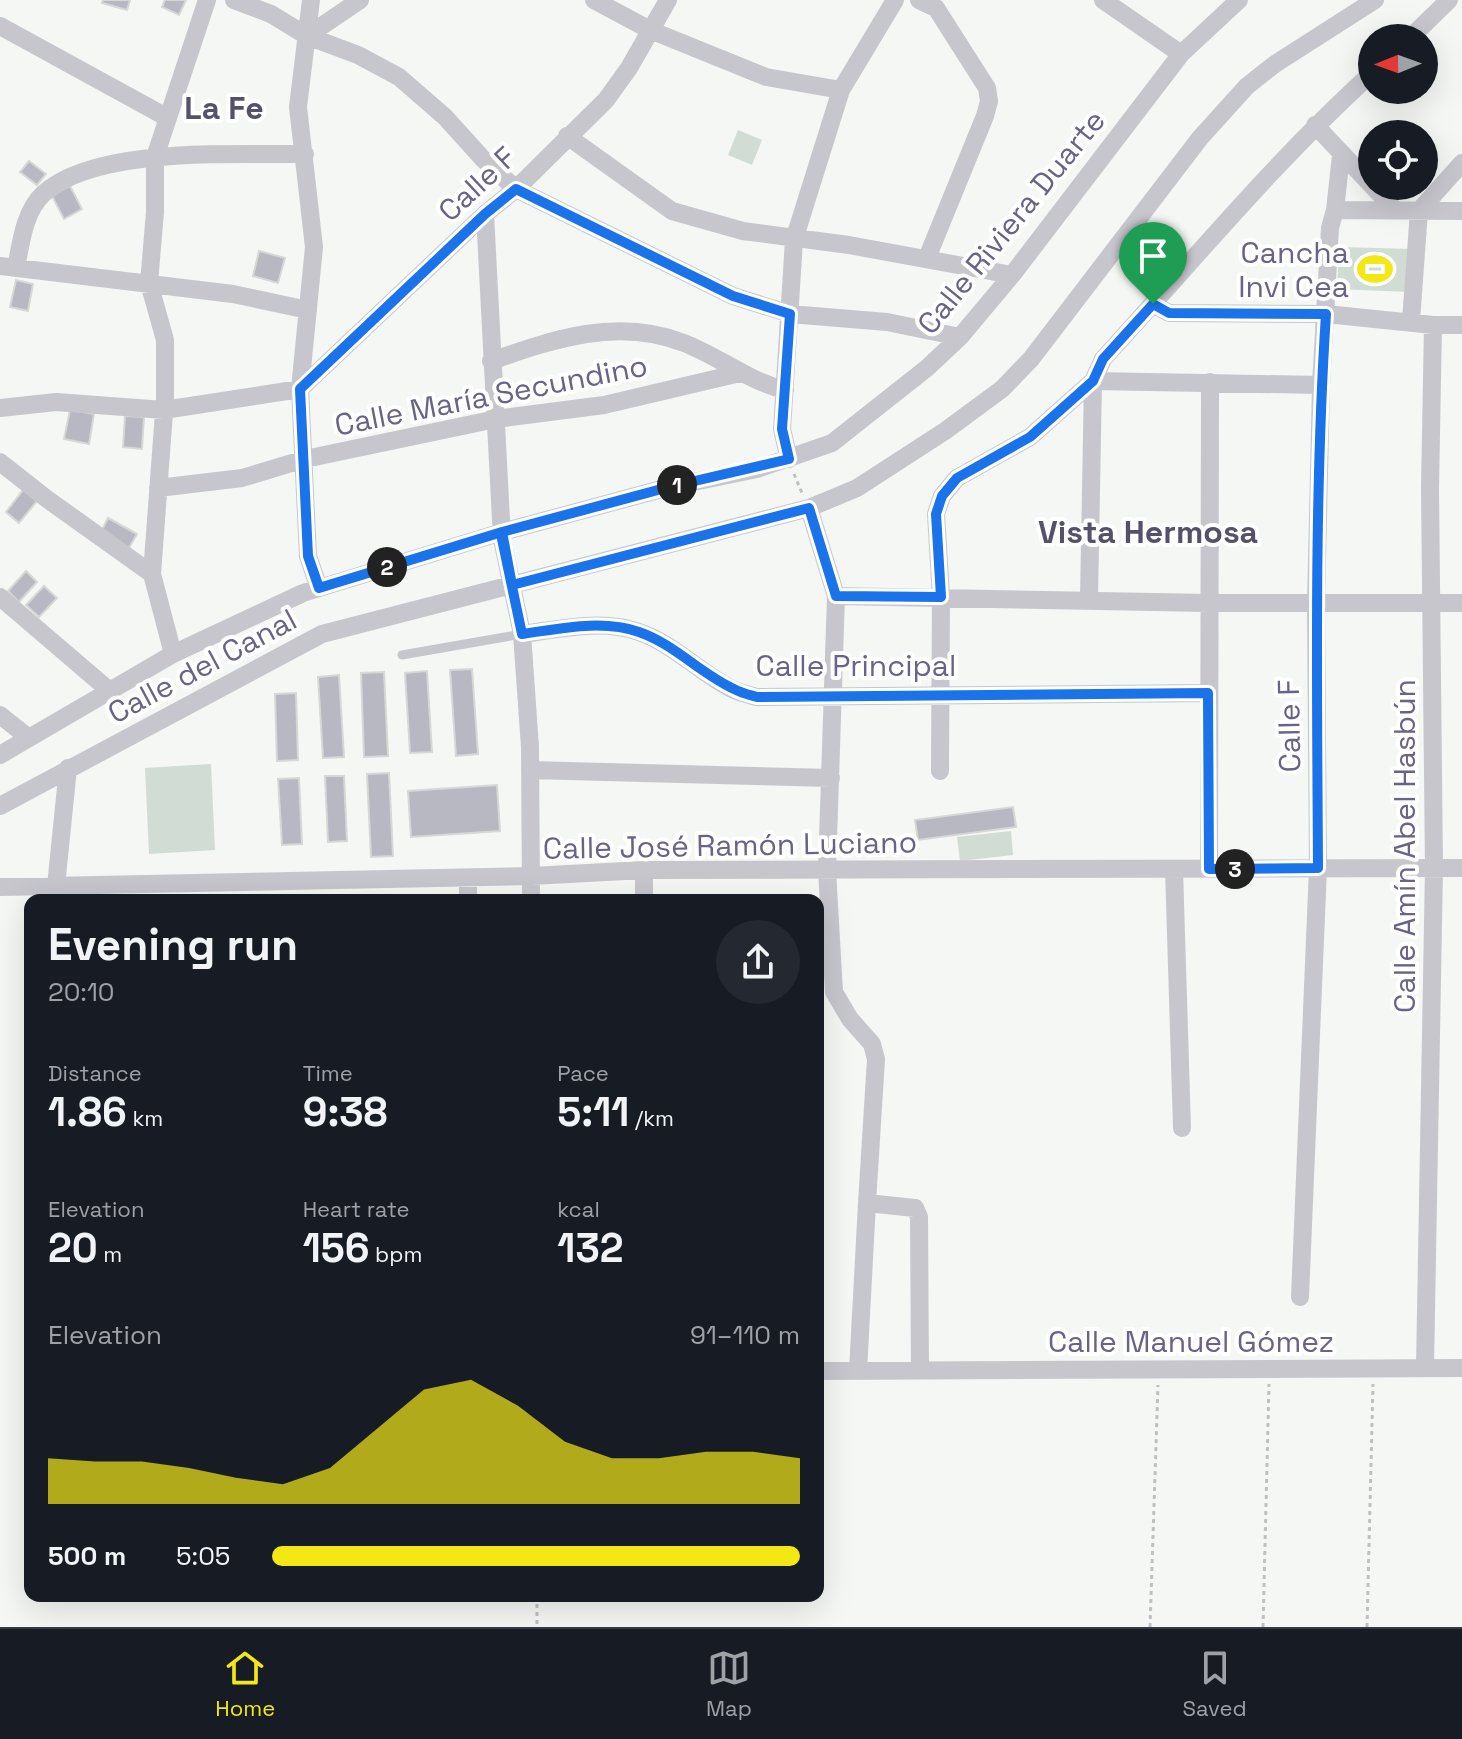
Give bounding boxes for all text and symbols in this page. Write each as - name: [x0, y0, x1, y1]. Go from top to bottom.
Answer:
- north arrow: [1358, 24, 1438, 104]
- map controls: [1358, 24, 1438, 200]
- district label: La Fe: [184, 88, 264, 128]
- street label: Calle Riviera Duarte: [908, 102, 1114, 342]
- button: locate: [1358, 120, 1438, 200]
- street label: Calle F: [430, 138, 524, 230]
- pin: [1119, 222, 1187, 304]
- place label: Cancha Invi Cea: [1238, 233, 1349, 306]
- icon: arrive: [1131, 234, 1175, 278]
- sports icon: Cancha Invi Cea: [1356, 250, 1394, 288]
- street label: Calle María Secundino: [331, 346, 651, 444]
- pin: 1: [657, 465, 697, 505]
- text: 1: [672, 471, 682, 499]
- district label: Vista Hermosa: [1038, 512, 1258, 552]
- pin: 2: [367, 547, 407, 587]
- text: 2: [380, 553, 394, 581]
- street label: Calle del Canal: [101, 600, 303, 732]
- street label: Calle Principal: [756, 646, 956, 685]
- street label: Calle F: [1269, 679, 1309, 773]
- street label: Calle Amín Abel Hasbún: [1385, 679, 1424, 1013]
- street label: Calle José Ramón Luciano: [543, 822, 917, 868]
- pin: 3: [1215, 849, 1255, 889]
- text: 3: [1228, 855, 1242, 883]
- text: Evening run: [48, 917, 298, 973]
- button: share: [716, 920, 800, 1004]
- text: 20:10: [48, 975, 114, 1009]
- text: Distance: [48, 1059, 142, 1087]
- text: Time: [303, 1059, 353, 1087]
- text: Pace: [557, 1059, 609, 1087]
- text: 1.86: [48, 1087, 127, 1138]
- text: 9:38: [303, 1087, 388, 1138]
- text: 5:11: [557, 1087, 629, 1138]
- text: km: [127, 1104, 163, 1132]
- text: /km: [629, 1104, 674, 1132]
- text: Elevation: [48, 1195, 144, 1223]
- text: Heart rate: [303, 1195, 409, 1223]
- text: kcal: [557, 1195, 600, 1223]
- text: 20: [48, 1223, 98, 1274]
- text: 156: [303, 1223, 369, 1274]
- text: 132: [557, 1223, 624, 1274]
- text: m: [98, 1240, 122, 1268]
- text: bpm: [369, 1240, 422, 1268]
- text: Elevation: [48, 1318, 162, 1352]
- text: 91–110 m: [690, 1318, 800, 1352]
- street label: Calle Manuel Gómez: [1048, 1322, 1334, 1361]
- text: 500 m: [48, 1539, 126, 1573]
- text: 5:05: [176, 1539, 230, 1573]
- tab: Home: [215, 1646, 275, 1722]
- tab: Map: [706, 1646, 752, 1722]
- tab: Saved: [1182, 1646, 1247, 1722]

